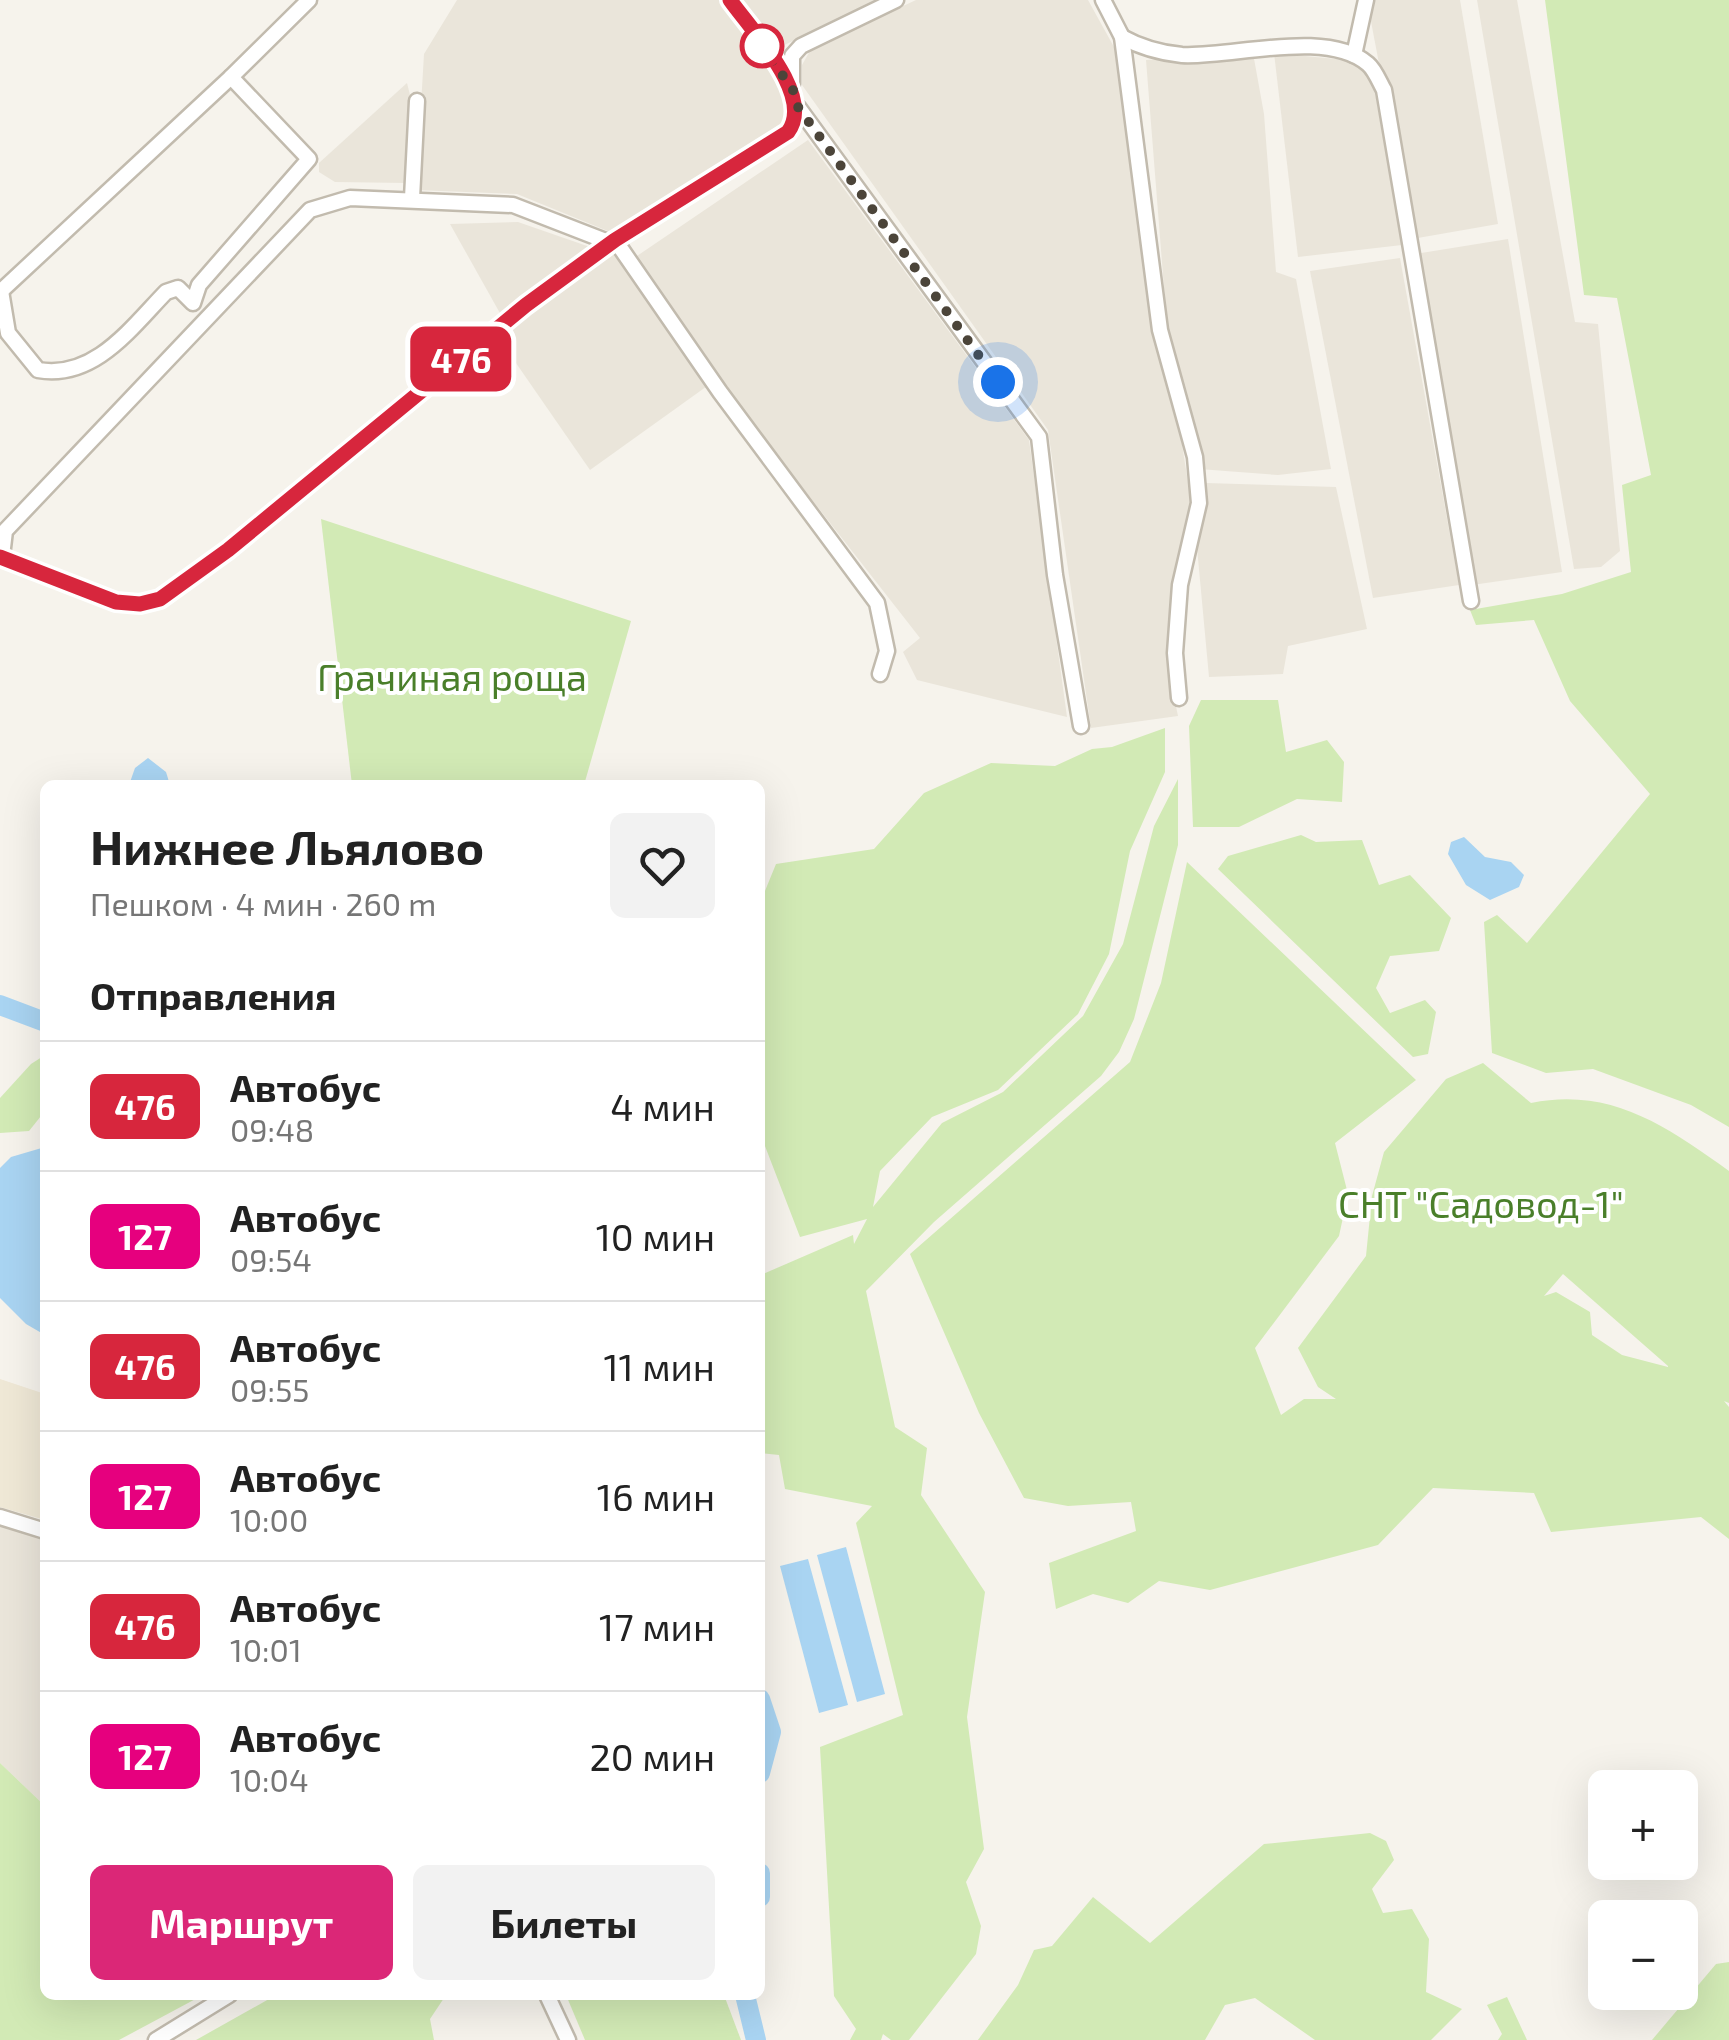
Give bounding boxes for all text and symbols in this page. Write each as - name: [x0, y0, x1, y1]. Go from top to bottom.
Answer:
- unlabelled marker: [741, 25, 783, 67]
- line badge: 476: [404, 326, 518, 392]
- text: 476: [430, 338, 492, 380]
- your location: [973, 357, 1023, 407]
- park label: Грачиная роща: [317, 653, 587, 699]
- button: heart: [610, 813, 715, 918]
- text: Нижнее Льялово: [90, 817, 484, 875]
- text: Пешком · 4 мин · 260 m: [90, 884, 436, 922]
- text: Отправления: [90, 972, 337, 1018]
- text: Автобус: [230, 1064, 381, 1110]
- text: 4 мин: [610, 1083, 715, 1129]
- text: 476: [114, 1085, 176, 1127]
- text: 09:48: [230, 1110, 314, 1148]
- park label: СНТ "Садовод-1": [1338, 1180, 1624, 1226]
- text: Автобус: [230, 1194, 381, 1240]
- text: 10 мин: [596, 1213, 715, 1259]
- text: 127: [118, 1215, 172, 1257]
- text: 09:54: [230, 1240, 312, 1278]
- text: Автобус: [230, 1324, 381, 1370]
- text: 11 мин: [603, 1343, 715, 1389]
- text: 476: [114, 1345, 176, 1387]
- text: 09:55: [230, 1370, 309, 1408]
- text: Автобус: [230, 1454, 381, 1500]
- text: 16 мин: [597, 1473, 715, 1519]
- text: 127: [118, 1475, 172, 1517]
- text: 10:00: [230, 1500, 308, 1538]
- text: Автобус: [230, 1584, 381, 1630]
- text: 17 мин: [599, 1603, 715, 1649]
- text: 476: [114, 1605, 176, 1647]
- text: 10:01: [230, 1630, 302, 1668]
- text: Автобус: [230, 1714, 381, 1760]
- text: 20 мин: [589, 1733, 715, 1779]
- text: 127: [118, 1735, 172, 1777]
- text: 10:04: [230, 1760, 309, 1798]
- map controls: [1588, 1770, 1698, 2010]
- button: +: [1588, 1770, 1698, 1880]
- button: Маршрут: [90, 1865, 393, 1980]
- button: Билеты: [413, 1865, 715, 1980]
- button: −: [1588, 1900, 1698, 2010]

